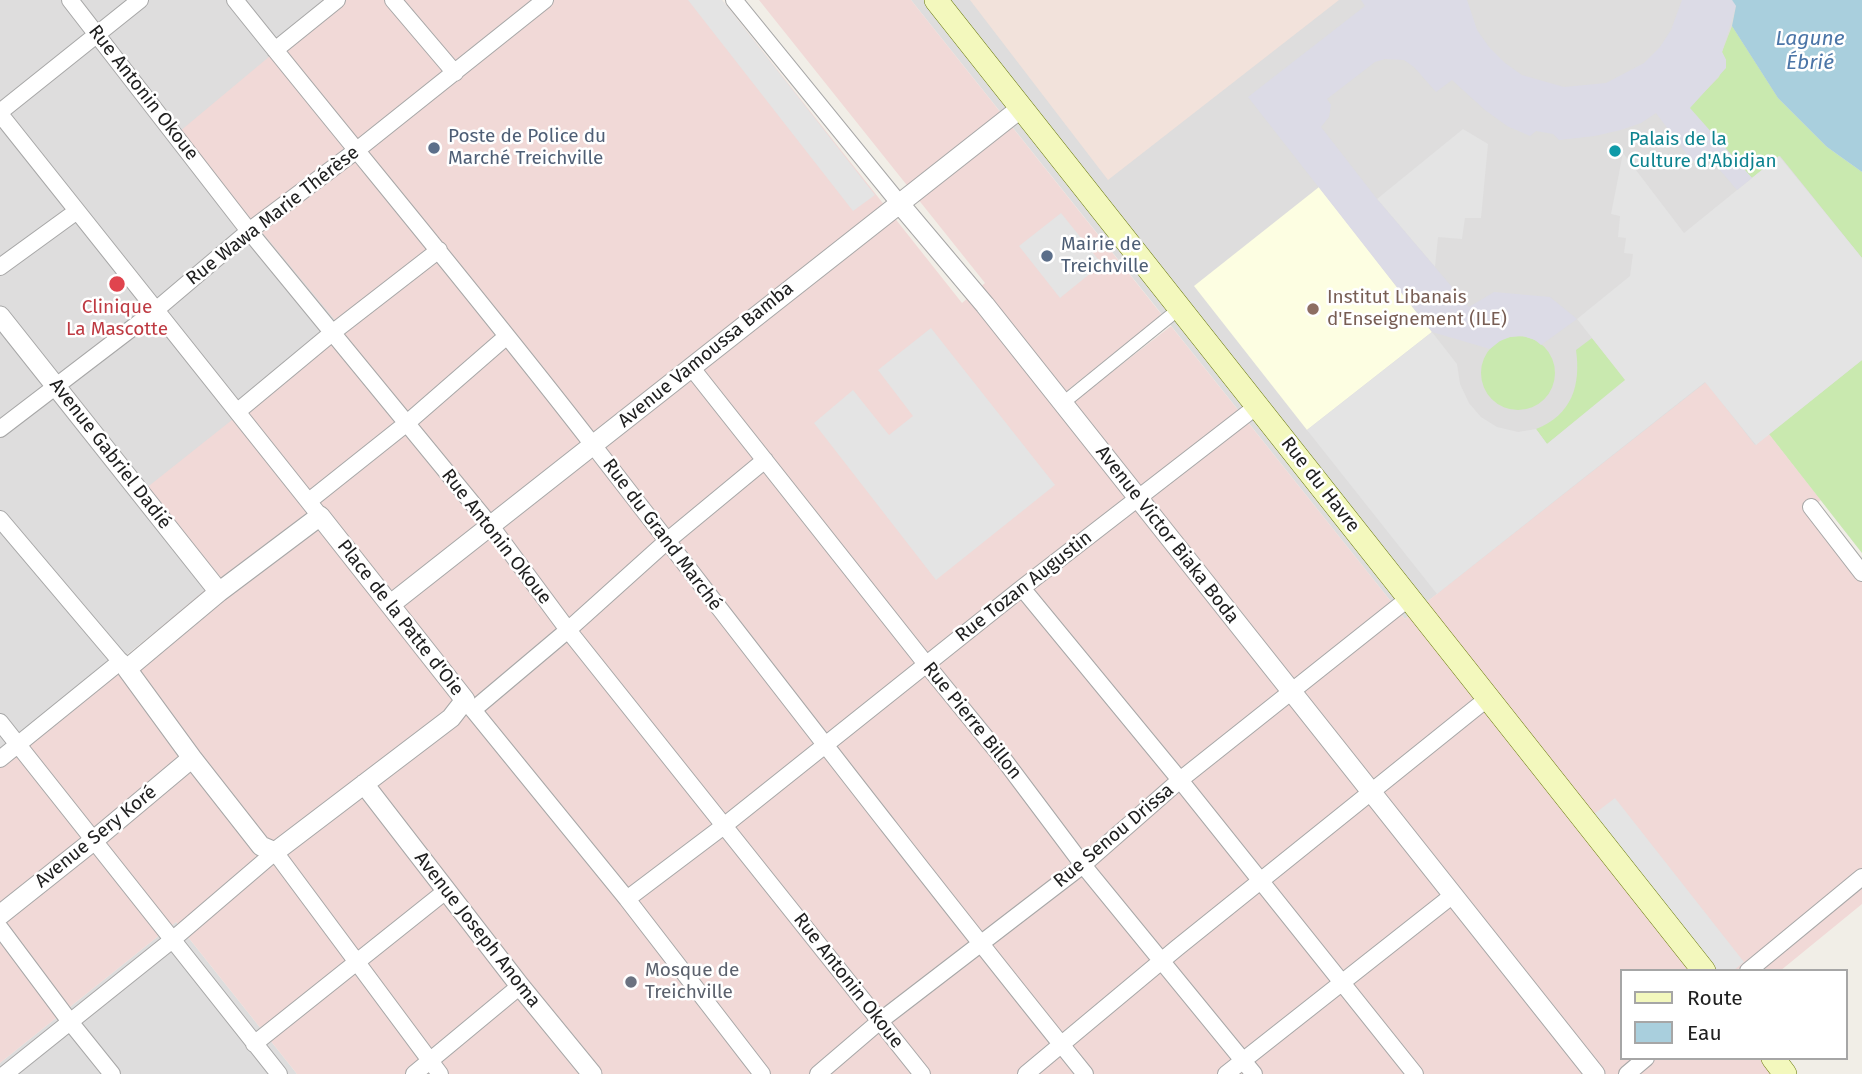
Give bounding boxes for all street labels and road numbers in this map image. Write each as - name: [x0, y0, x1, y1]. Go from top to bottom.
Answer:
- street label: Rue Antonin Okoue: [83, 21, 203, 165]
- street label: Rue Wawa Marie Thérèse: [182, 141, 364, 291]
- street label: Avenue Vamoussa Bamba: [614, 277, 798, 433]
- street label: Avenue Gabriel Dadié: [44, 374, 176, 534]
- street label: Rue du Havre: [1276, 433, 1364, 537]
- street label: Avenue Victor Biaka Boda: [1090, 441, 1244, 629]
- street label: Rue du Grand Marché: [597, 455, 727, 615]
- street label: Rue Antonin Okoue: [436, 465, 556, 609]
- street label: Rue Tozan Augustin: [951, 527, 1097, 647]
- street label: Place de la Patte d'Oie: [332, 535, 468, 701]
- street label: Rue Pierre Billon: [918, 658, 1026, 784]
- street label: Rue Senou Drissa: [1049, 779, 1179, 893]
- street label: Avenue Sery Koré: [31, 781, 161, 893]
- street label: Avenue Joseph Anoma: [409, 848, 545, 1012]
- street label: Rue Antonin Okoue: [788, 909, 908, 1053]

